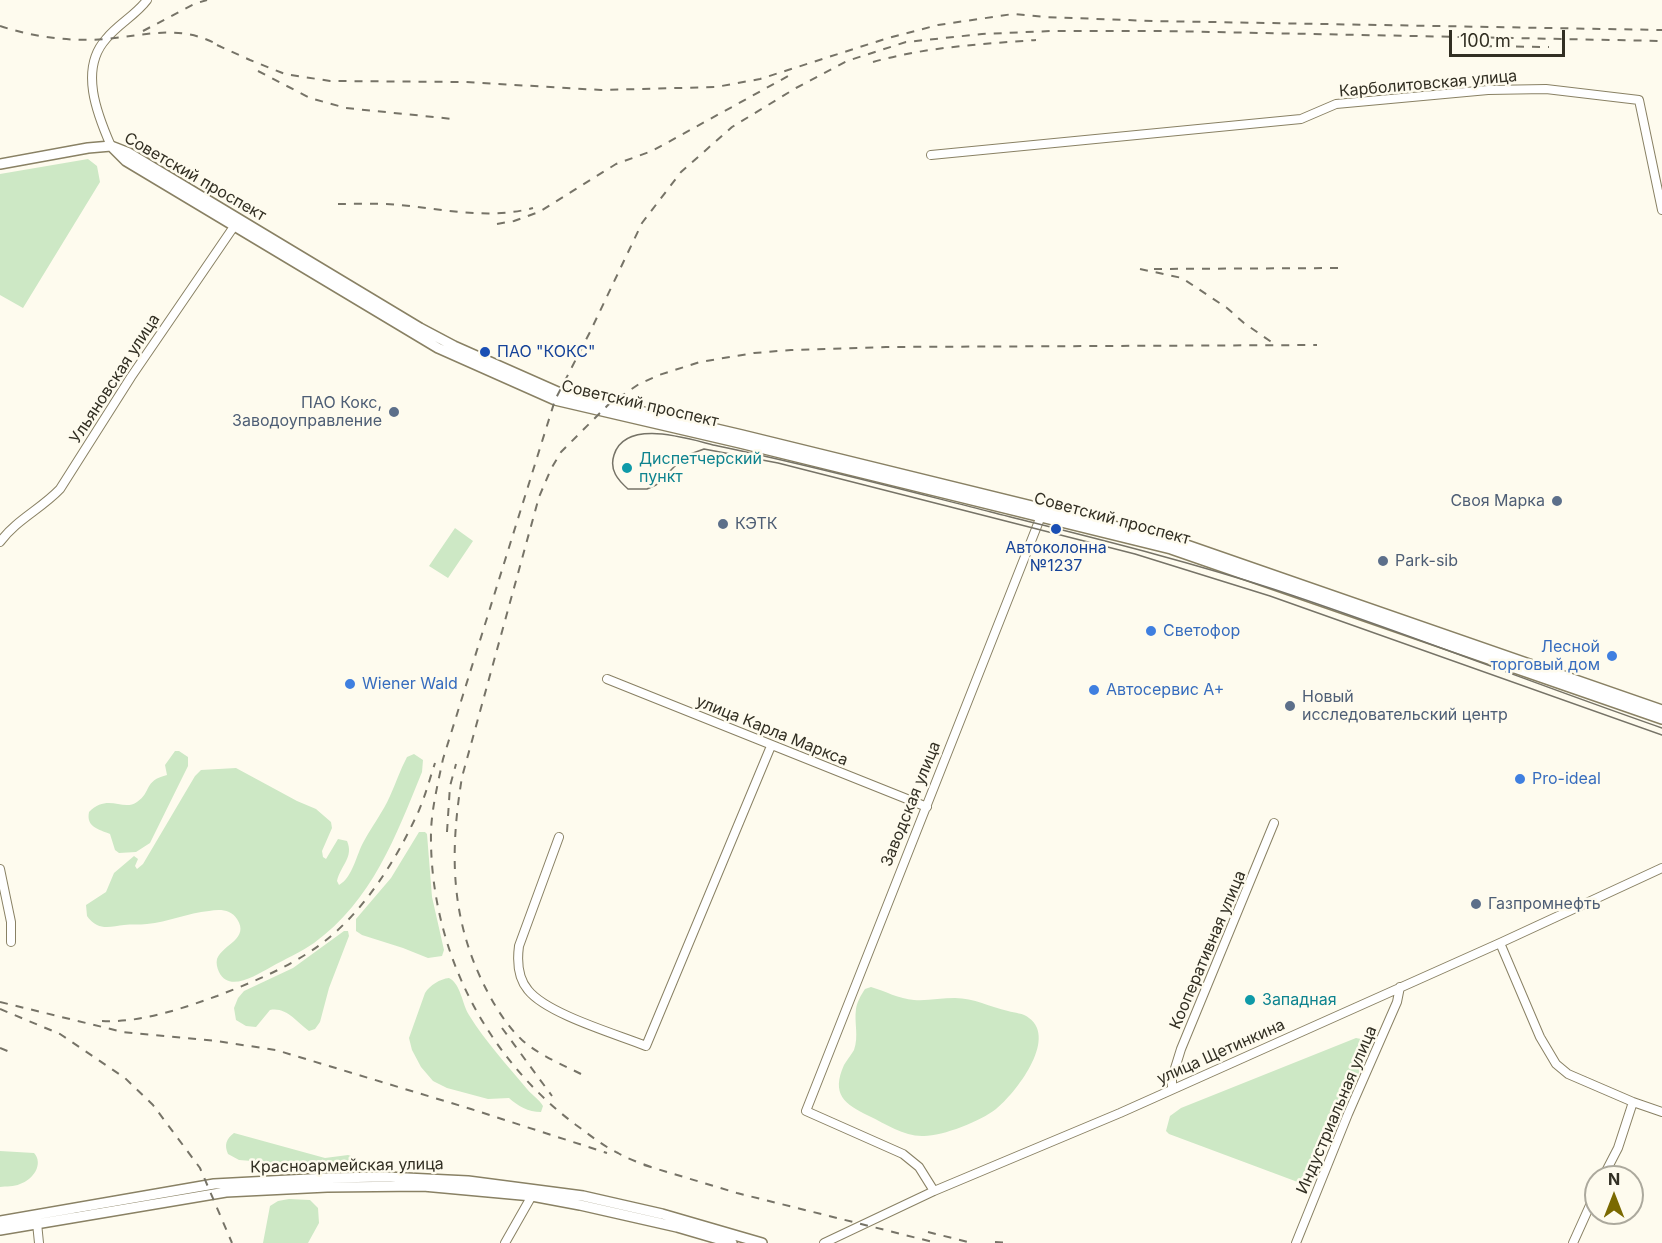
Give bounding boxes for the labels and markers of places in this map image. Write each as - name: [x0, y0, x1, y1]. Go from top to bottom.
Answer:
- place label: ПАО "КОКС": [497, 342, 595, 362]
- marker: ПАО "КОКС": [478, 345, 492, 359]
- place label: ПАО Кокс, Заводоуправление: [232, 393, 382, 431]
- marker: ПАО Кокс, Заводоуправление: [387, 405, 401, 419]
- place label: Диспетчерский пункт: [639, 449, 762, 487]
- marker: Диспетчерский пункт: [620, 461, 634, 475]
- place label: Своя Марка: [1450, 491, 1545, 511]
- marker: Своя Марка: [1550, 494, 1564, 508]
- place label: КЭТК: [735, 514, 778, 534]
- marker: КЭТК: [716, 517, 730, 531]
- marker: Автоколонна №1237: [1049, 522, 1063, 536]
- place label: Автоколонна №1237: [1005, 538, 1107, 576]
- place label: Park-sib: [1395, 551, 1458, 571]
- marker: Park-sib: [1376, 554, 1390, 568]
- place label: Светофор: [1163, 621, 1240, 641]
- marker: Светофор: [1144, 624, 1158, 638]
- place label: Лесной торговый дом: [1490, 637, 1600, 675]
- marker: Лесной торговый дом: [1605, 649, 1619, 663]
- place label: Wiener Wald: [362, 674, 458, 694]
- marker: Wiener Wald: [343, 677, 357, 691]
- place label: Автосервис А+: [1106, 680, 1224, 700]
- marker: Автосервис А+: [1087, 683, 1101, 697]
- place label: Новый исследовательский центр: [1302, 687, 1508, 725]
- marker: Новый исследовательский центр: [1283, 699, 1297, 713]
- place label: Pro-ideal: [1532, 769, 1601, 789]
- marker: Pro-ideal: [1513, 772, 1527, 786]
- place label: Газпромнефть: [1488, 894, 1601, 914]
- marker: Газпромнефть: [1469, 897, 1483, 911]
- place label: Западная: [1262, 990, 1337, 1010]
- marker: Западная: [1243, 993, 1257, 1007]

